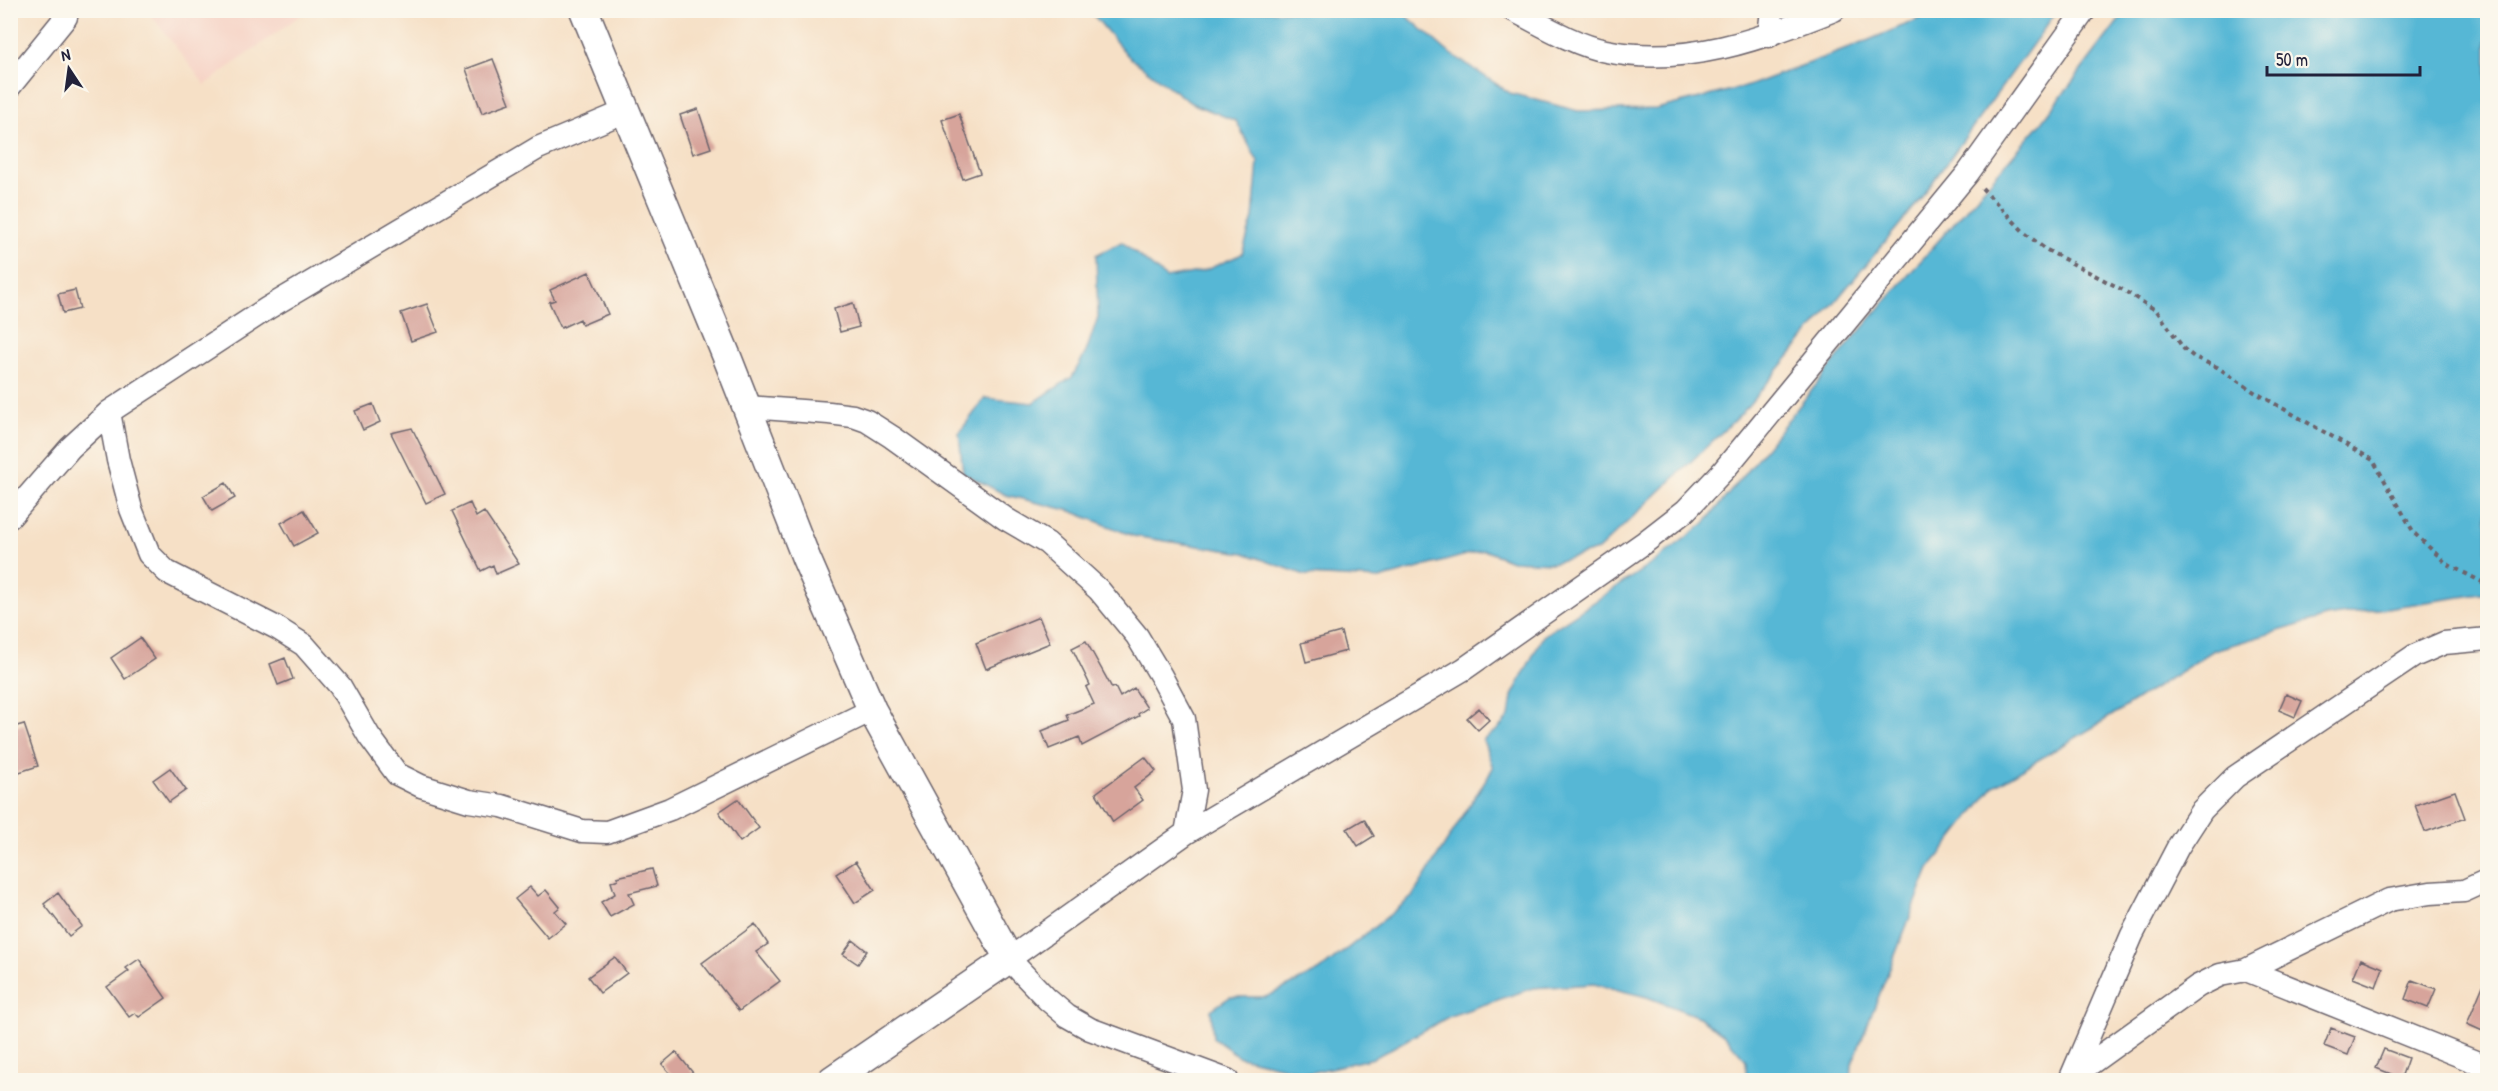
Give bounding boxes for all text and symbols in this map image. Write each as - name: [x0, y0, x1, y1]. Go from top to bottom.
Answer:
- north arrow: [39, 39, 99, 99]
- scale bar: [2267, 39, 2420, 77]
- text: N: [59, 43, 73, 66]
- text: 50 m: [2276, 47, 2308, 72]

